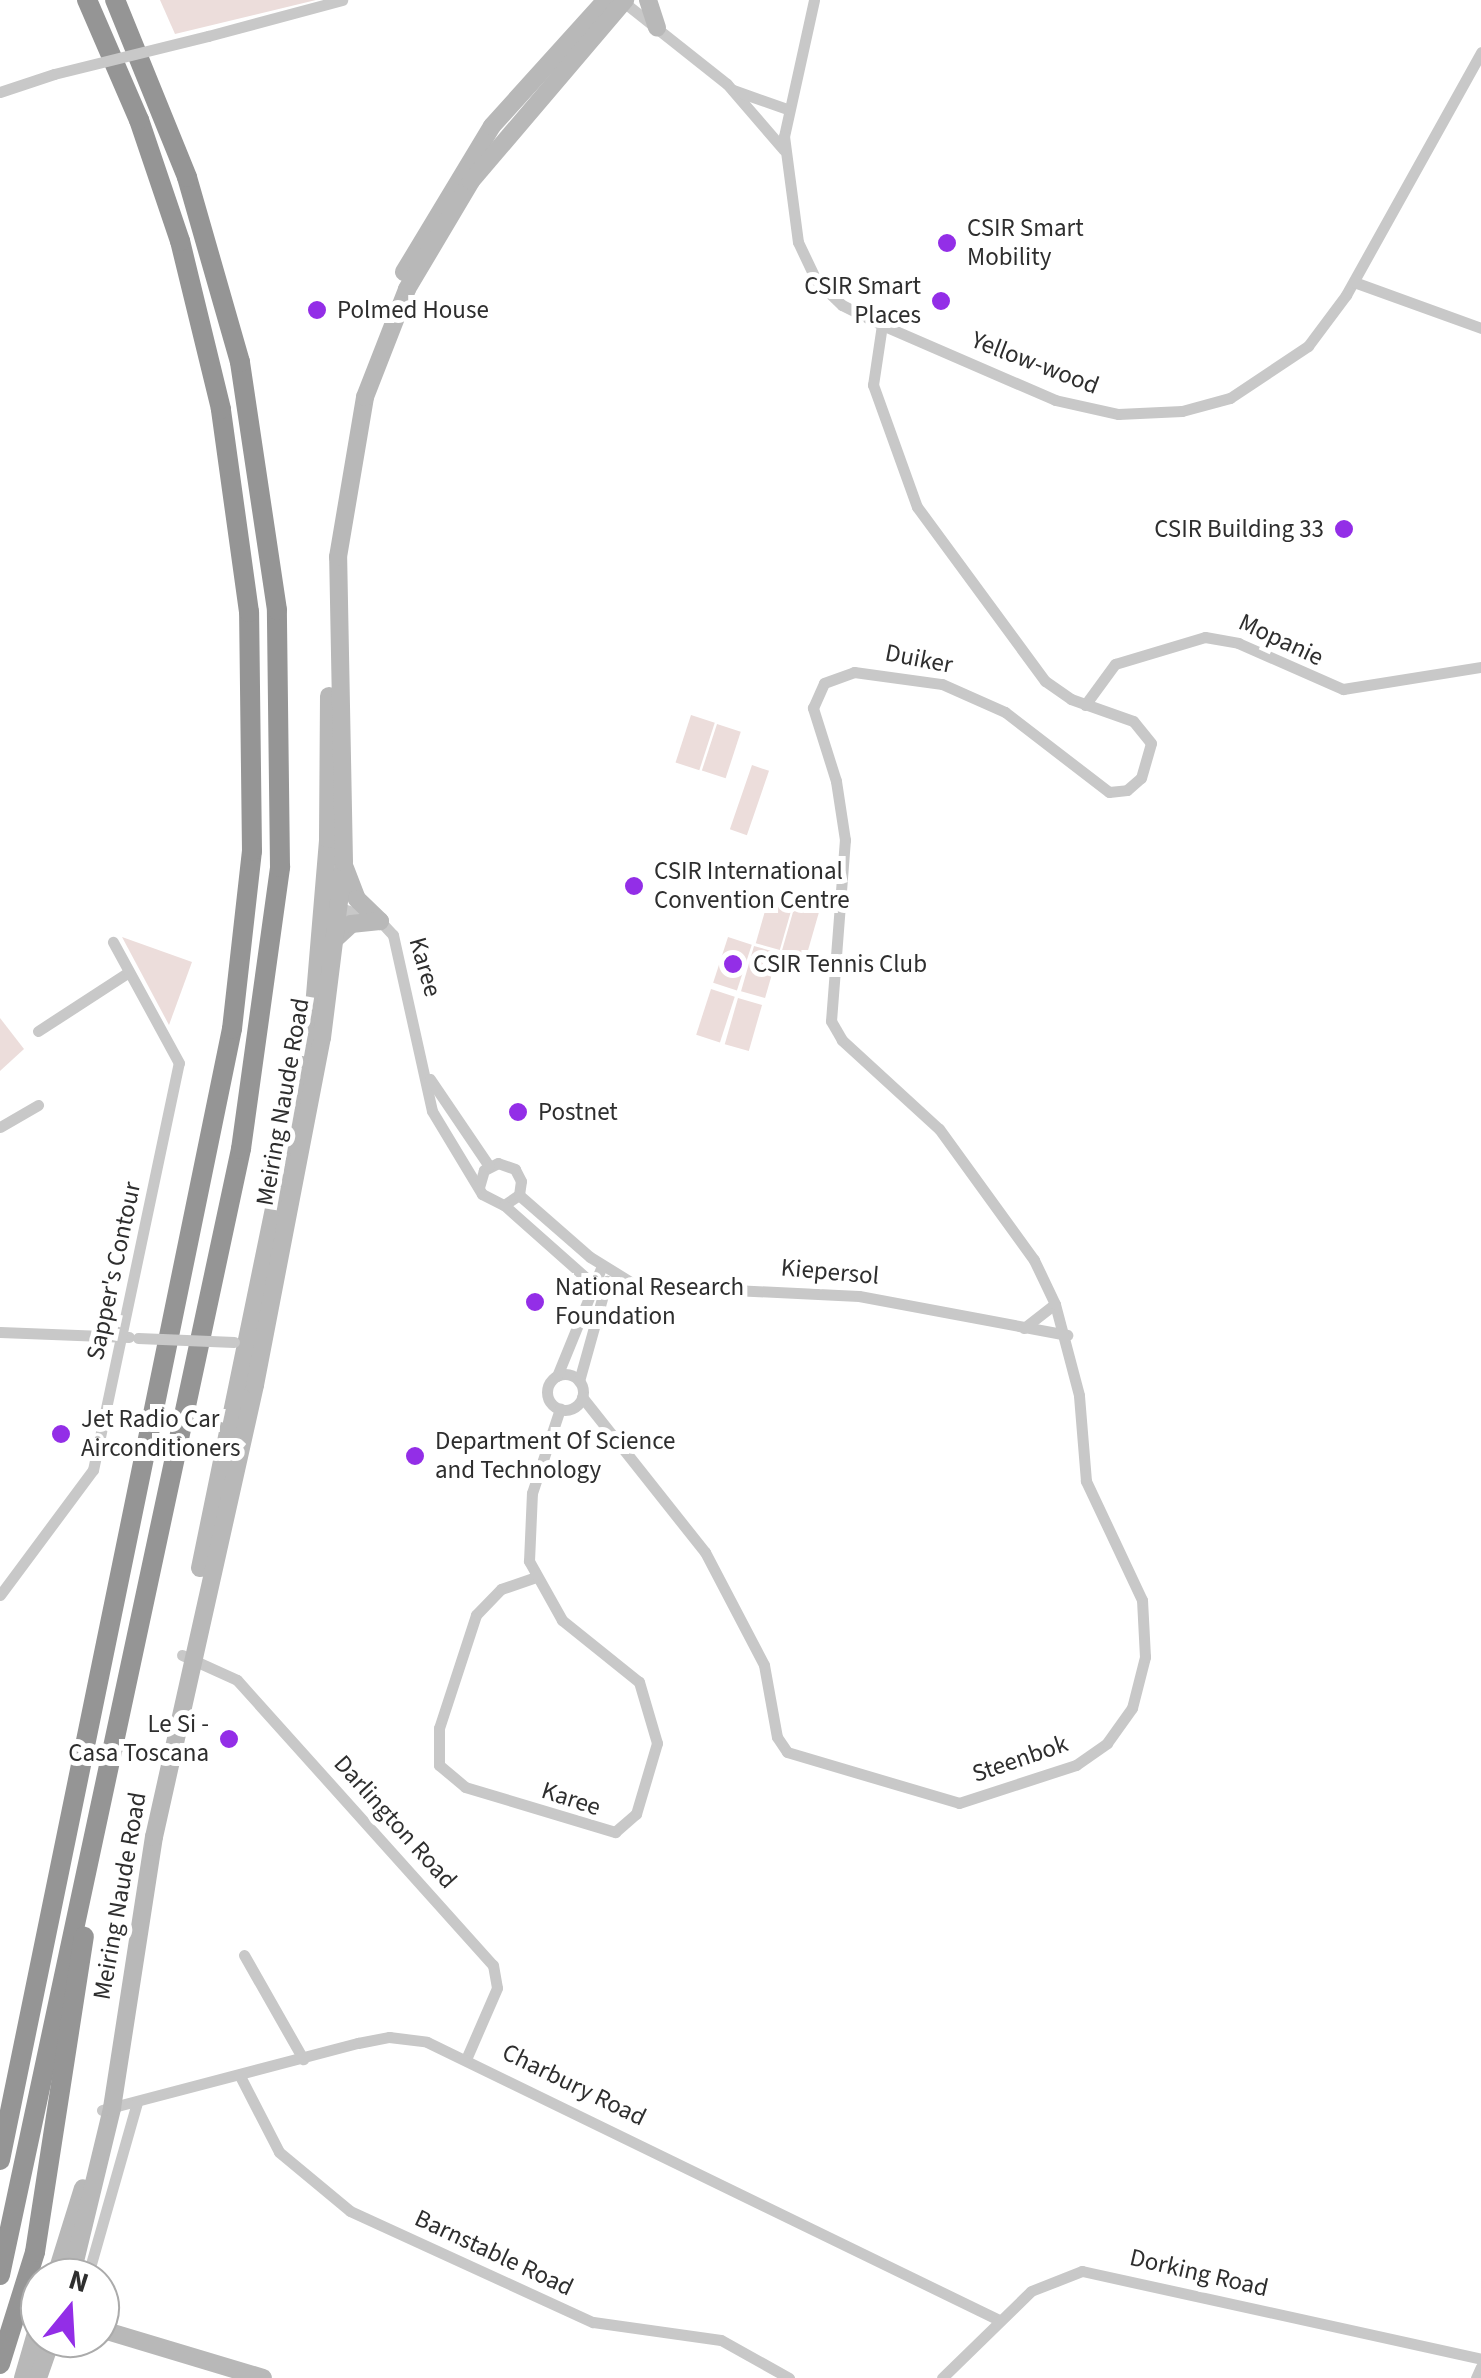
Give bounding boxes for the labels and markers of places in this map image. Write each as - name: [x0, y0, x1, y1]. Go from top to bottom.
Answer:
- place label: CSIR Smart Mobility: [967, 214, 1084, 273]
- marker: CSIR Smart Mobility: [936, 232, 958, 254]
- place label: CSIR Smart Places: [804, 272, 921, 331]
- marker: CSIR Smart Places: [930, 290, 952, 312]
- place label: Polmed House: [337, 295, 489, 325]
- marker: Polmed House: [306, 299, 328, 321]
- place label: CSIR Building 33: [1154, 514, 1324, 544]
- marker: CSIR Building 33: [1333, 518, 1355, 540]
- place label: CSIR International Convention Centre: [654, 857, 850, 916]
- marker: CSIR International Convention Centre: [623, 875, 645, 897]
- place label: CSIR Tennis Club: [753, 949, 927, 979]
- marker: CSIR Tennis Club: [722, 953, 744, 975]
- place label: Postnet: [538, 1097, 618, 1127]
- marker: Postnet: [507, 1101, 529, 1123]
- place label: National Research Foundation: [555, 1273, 744, 1332]
- marker: National Research Foundation: [524, 1291, 546, 1313]
- place label: Jet Radio Car Airconditioners: [81, 1405, 241, 1464]
- marker: Jet Radio Car Airconditioners: [50, 1423, 72, 1445]
- place label: Department Of Science and Technology: [435, 1427, 675, 1486]
- marker: Department Of Science and Technology: [404, 1445, 426, 1467]
- place label: Le Si - Casa Toscana: [68, 1710, 209, 1769]
- marker: Le Si - Casa Toscana: [218, 1728, 240, 1750]

